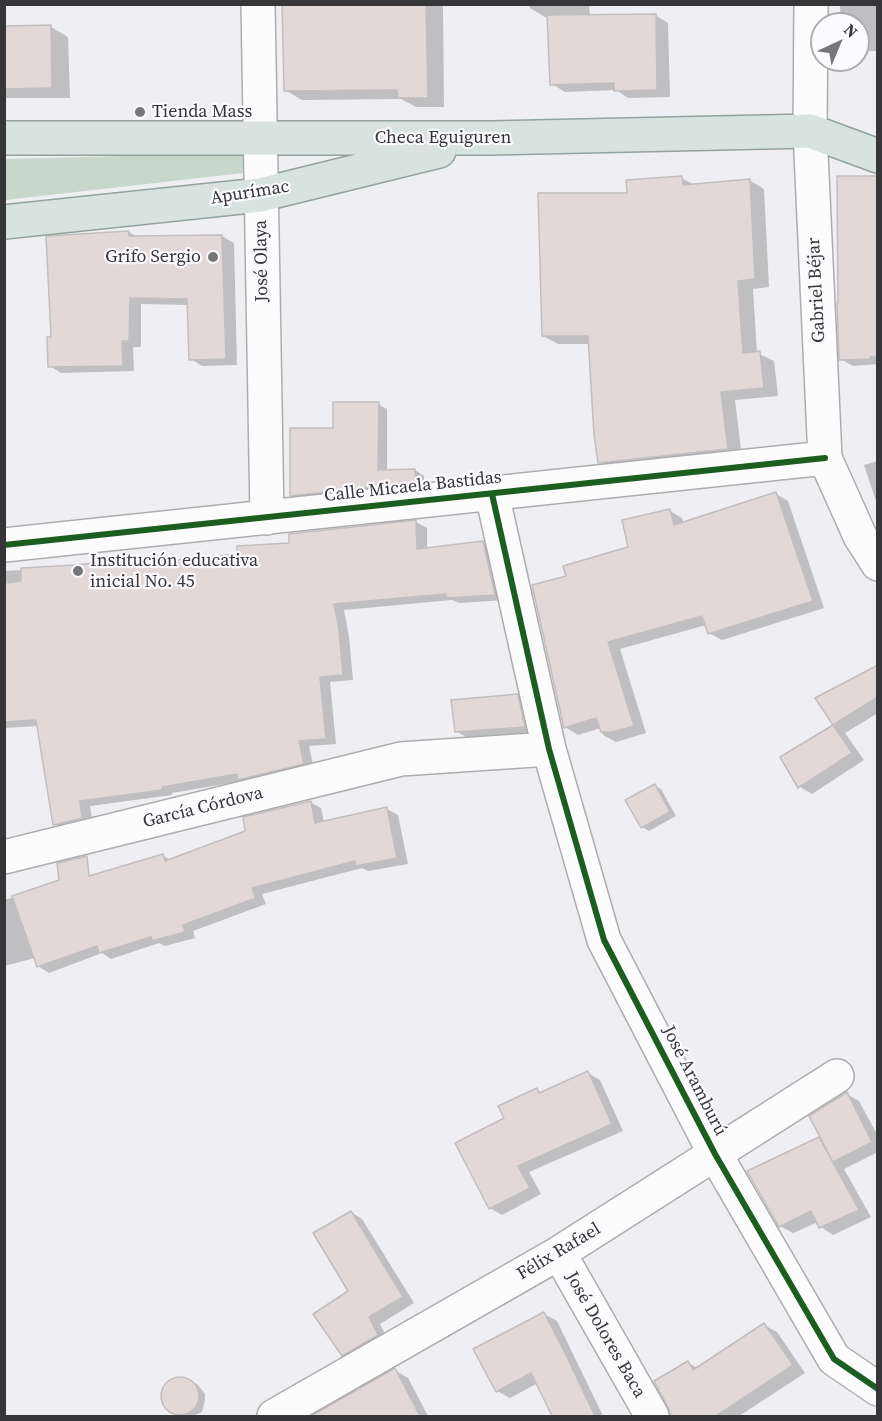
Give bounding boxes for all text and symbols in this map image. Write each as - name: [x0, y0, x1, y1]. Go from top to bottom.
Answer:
- north arrow: [810, 12, 870, 72]
- text: N: [839, 19, 863, 42]
- place label: Tienda Mass: [152, 101, 252, 123]
- marker: Tienda Mass: [133, 105, 147, 119]
- street label: Checa Eguiguren: [375, 127, 511, 149]
- street label: Apurímac: [209, 176, 291, 210]
- street label: José Olaya: [250, 220, 274, 302]
- street label: Gabriel Béjar: [803, 237, 831, 343]
- place label: Grifo Sergio: [105, 246, 201, 268]
- marker: Grifo Sergio: [206, 250, 220, 264]
- street label: Calle Micaela Bastidas: [323, 467, 503, 507]
- place label: Institución educativa inicial No. 45: [90, 550, 258, 592]
- marker: Institución educativa inicial No. 45: [71, 564, 85, 578]
- street label: García Córdova: [141, 783, 265, 833]
- street label: José Aramburú: [657, 1022, 731, 1140]
- street label: Félix Rafael: [513, 1219, 605, 1285]
- street label: José Dolores Baca: [560, 1268, 650, 1402]

